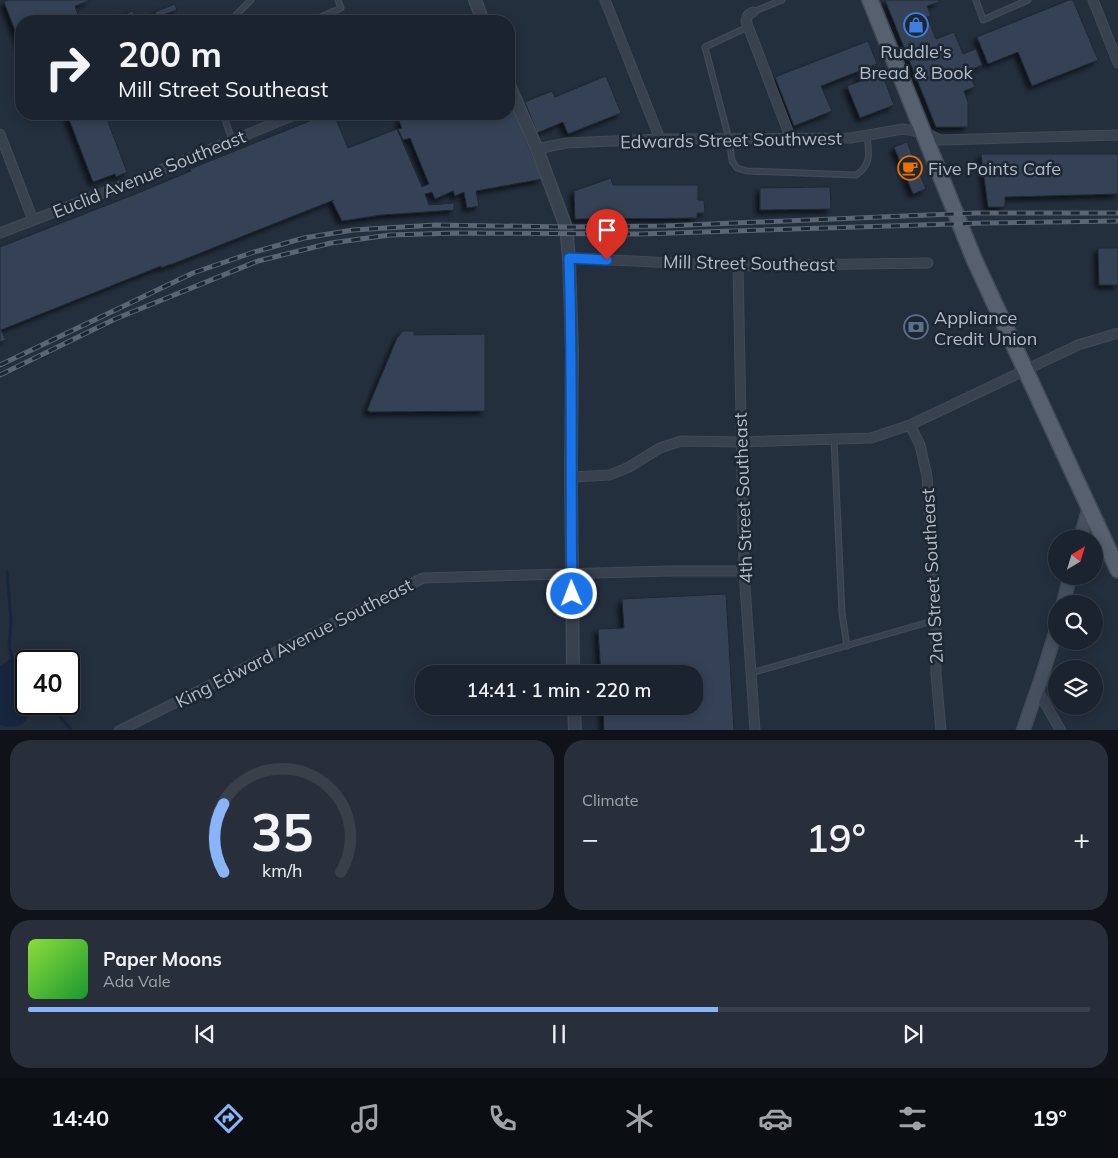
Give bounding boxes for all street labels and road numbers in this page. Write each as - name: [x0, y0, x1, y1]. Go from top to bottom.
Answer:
- street label: Euclid Avenue Southeast: [49, 125, 249, 223]
- street label: Edwards Street Southwest: [620, 127, 842, 153]
- street label: Mill Street Southeast: [663, 250, 835, 276]
- street label: 4th Street Southeast: [729, 412, 757, 584]
- street label: 2nd Street Southeast: [916, 488, 948, 664]
- street label: King Edward Avenue Southeast: [172, 573, 416, 713]

